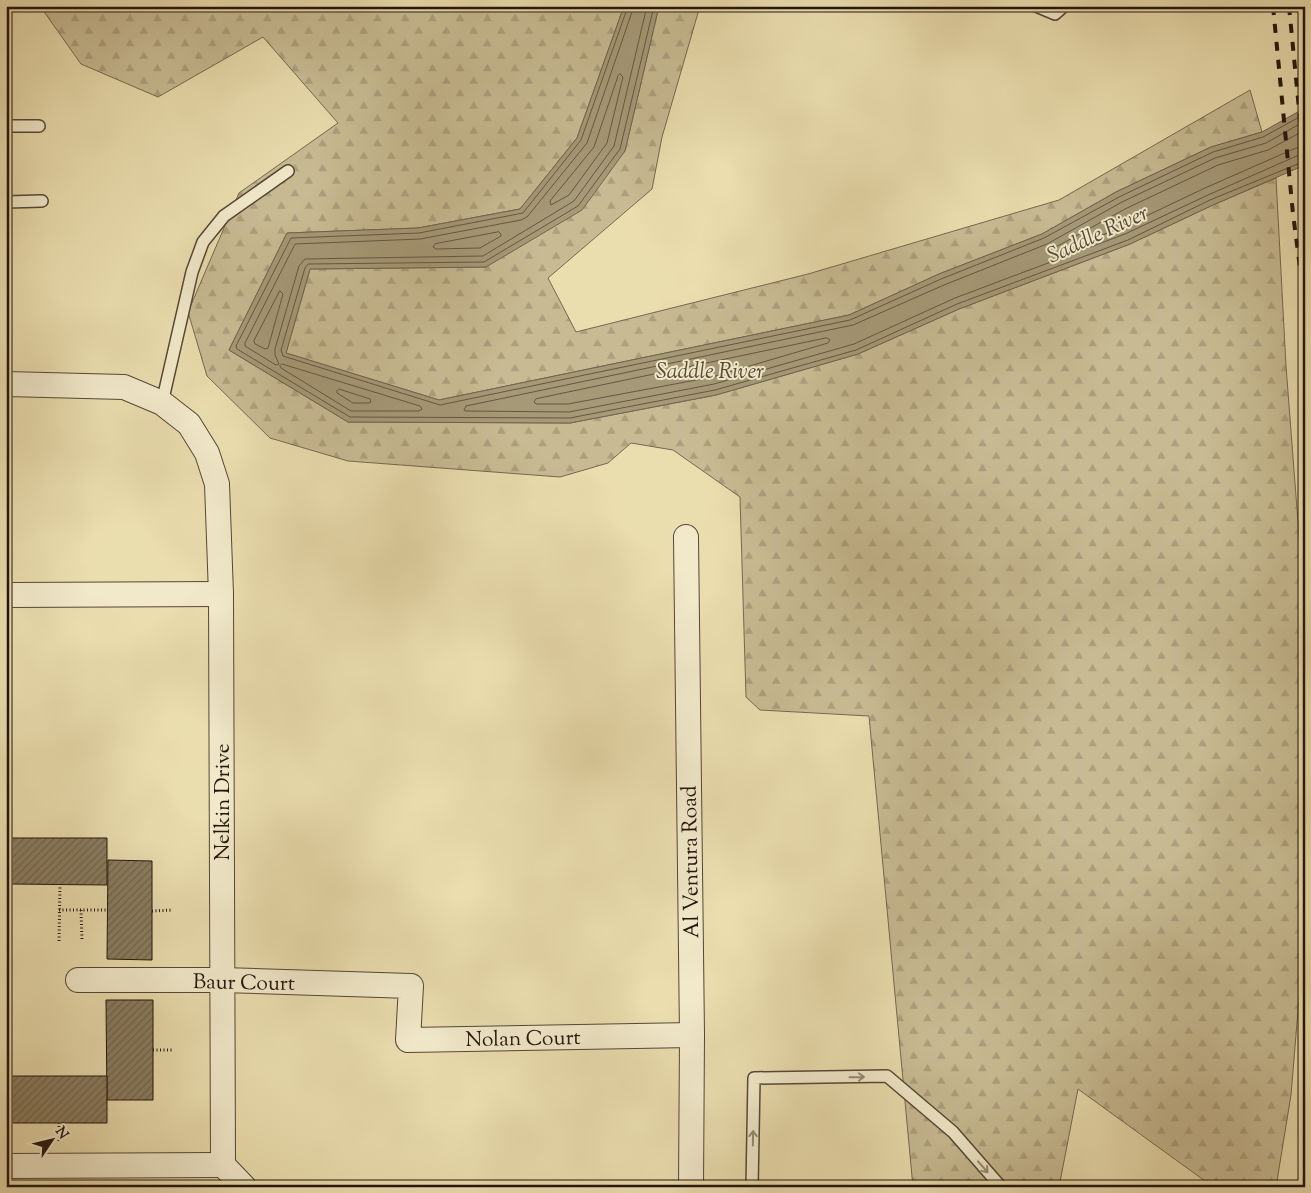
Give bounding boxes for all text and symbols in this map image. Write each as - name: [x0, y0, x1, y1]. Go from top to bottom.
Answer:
- water label: Saddle River: [1042, 198, 1154, 273]
- water label: Saddle River: [656, 357, 764, 389]
- street label: Nelkin Drive: [209, 743, 239, 861]
- street label: Al Ventura Road: [676, 785, 708, 939]
- street label: Baur Court: [193, 968, 295, 1000]
- street label: Nolan Court: [465, 1024, 581, 1056]
- one-way arrow: [848, 1072, 865, 1082]
- north arrow: [28, 1116, 78, 1166]
- text: N: [50, 1123, 72, 1144]
- one-way arrow: [748, 1130, 758, 1146]
- one-way arrow: [978, 1160, 989, 1173]

